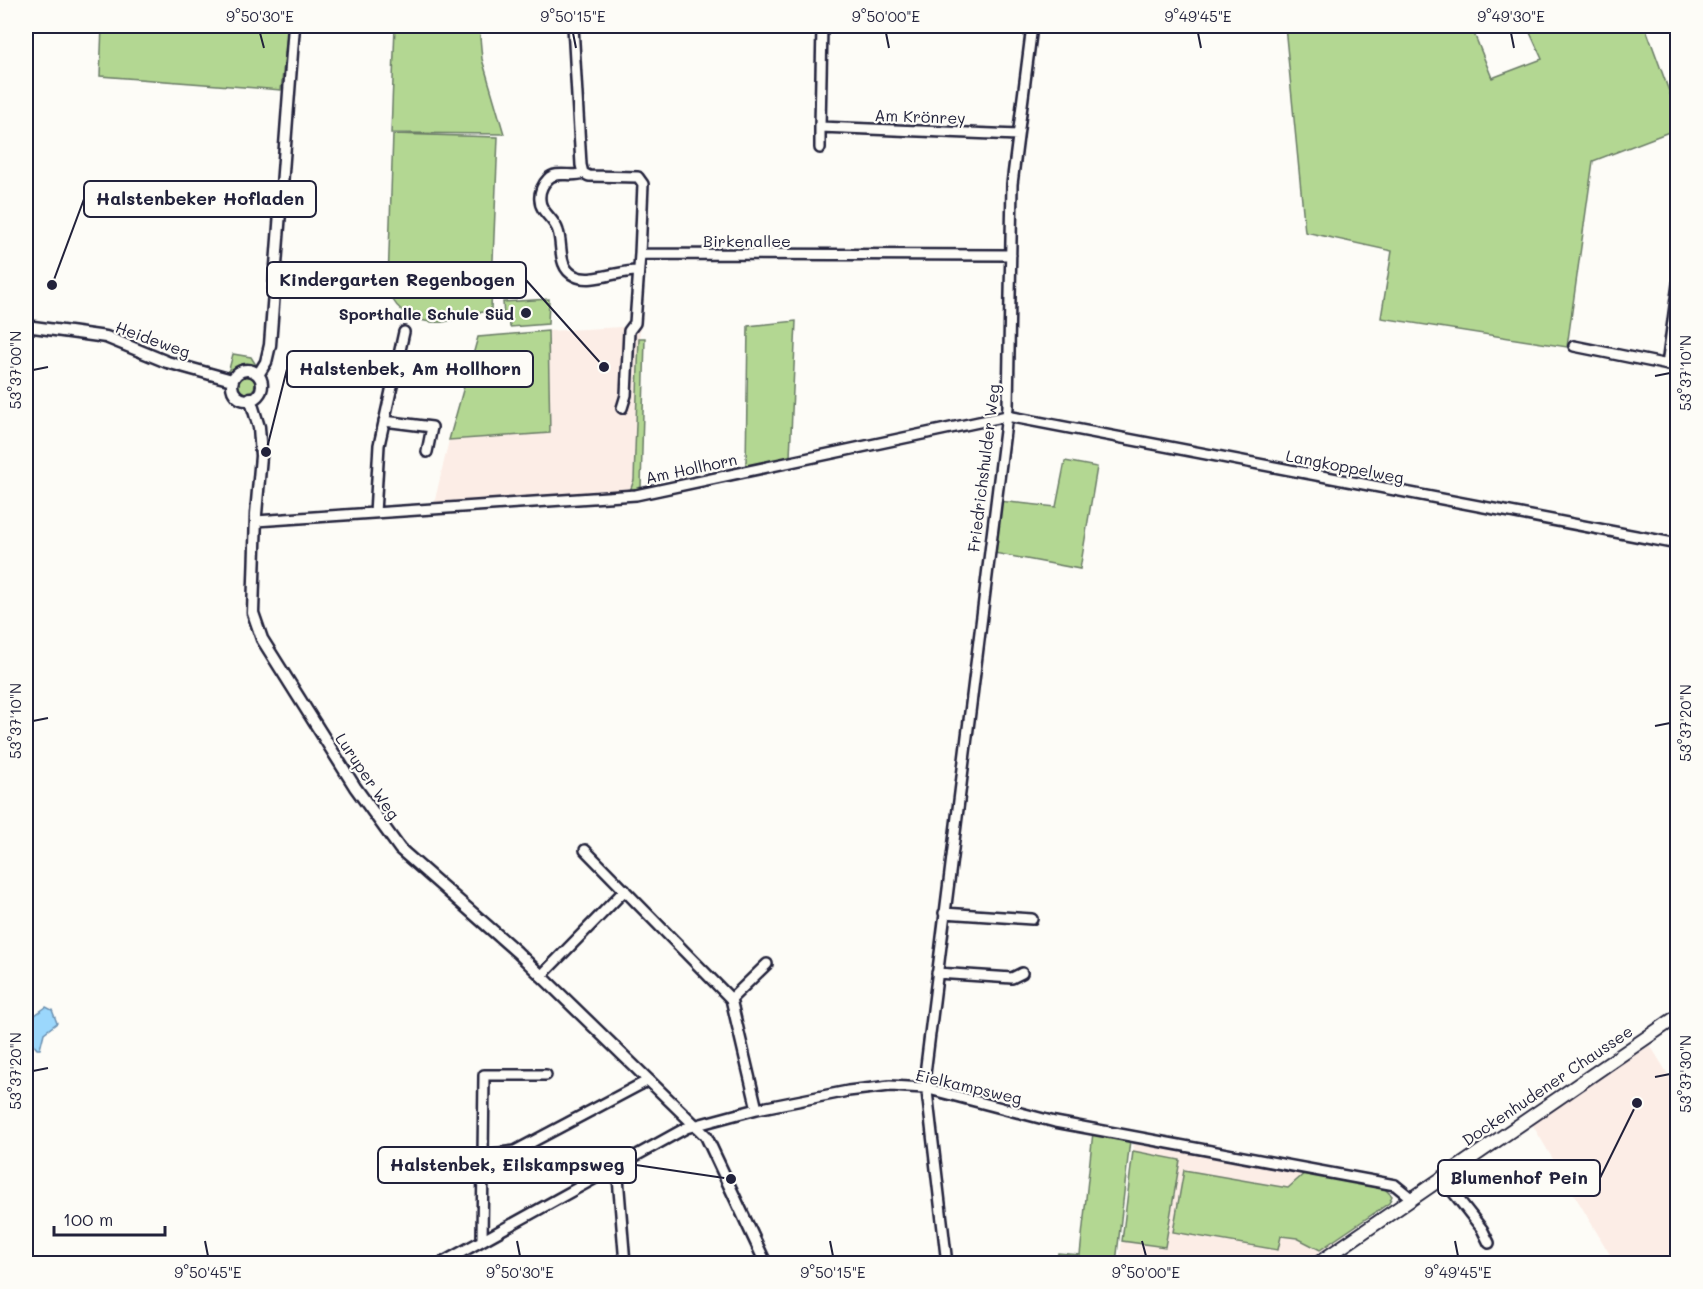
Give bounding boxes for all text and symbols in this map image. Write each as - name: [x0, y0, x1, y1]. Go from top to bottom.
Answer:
- text: 9°50'30"E: [226, 6, 294, 26]
- text: 9°50'15"E: [540, 6, 606, 26]
- text: 9°50'00"E: [852, 6, 921, 26]
- text: 9°49'45"E: [1164, 6, 1232, 26]
- text: 9°49'30"E: [1477, 6, 1545, 26]
- street label: Am Krönrey: [874, 104, 966, 128]
- callout: Halstenbeker Hofladen: [84, 181, 316, 217]
- text: Halstenbeker Hofladen: [96, 186, 304, 210]
- street label: Birkenallee: [703, 230, 791, 251]
- callout: Kindergarten Regenbogen: [267, 262, 526, 298]
- text: Kindergarten Regenbogen: [279, 267, 515, 291]
- place label: Sporthalle Schule Süd: [339, 303, 514, 324]
- marker: Sporthalle Schule Süd: [519, 306, 533, 320]
- street label: Heideweg: [113, 316, 193, 362]
- text: 53°37'00"N: [5, 331, 25, 409]
- text: 53°37'10"N: [1675, 335, 1695, 411]
- callout: Halstenbek, Am Hollhorn: [287, 351, 533, 387]
- text: Halstenbek, Am Hollhorn: [299, 356, 521, 380]
- street label: Friedrichshulder Weg: [962, 383, 1004, 553]
- street label: Langkoppelweg: [1284, 444, 1406, 488]
- street label: Am Hollhorn: [643, 448, 739, 488]
- text: 53°37'10"N: [5, 683, 25, 759]
- text: 53°37'20"N: [1675, 684, 1695, 762]
- street label: Luruper Weg: [331, 729, 405, 823]
- street label: Dockenhudener Chaussee: [1458, 1020, 1636, 1150]
- text: 53°37'20"N: [5, 1032, 25, 1110]
- text: 53°37'30"N: [1675, 1035, 1695, 1113]
- street label: Eielkampsweg: [914, 1064, 1024, 1108]
- callout: Halstenbek, Eilskampsweg: [378, 1147, 636, 1183]
- text: Halstenbek, Eilskampsweg: [390, 1152, 625, 1176]
- callout: Blumenhof Pein: [1438, 1160, 1600, 1196]
- text: Blumenhof Pein: [1450, 1165, 1588, 1189]
- scale bar: [54, 1199, 165, 1237]
- text: 100 m: [63, 1207, 113, 1231]
- text: 9°50'45"E: [174, 1262, 242, 1282]
- text: 9°50'30"E: [486, 1262, 554, 1282]
- text: 9°50'15"E: [800, 1262, 866, 1282]
- text: 9°50'00"E: [1112, 1262, 1181, 1282]
- text: 9°49'45"E: [1424, 1262, 1492, 1282]

